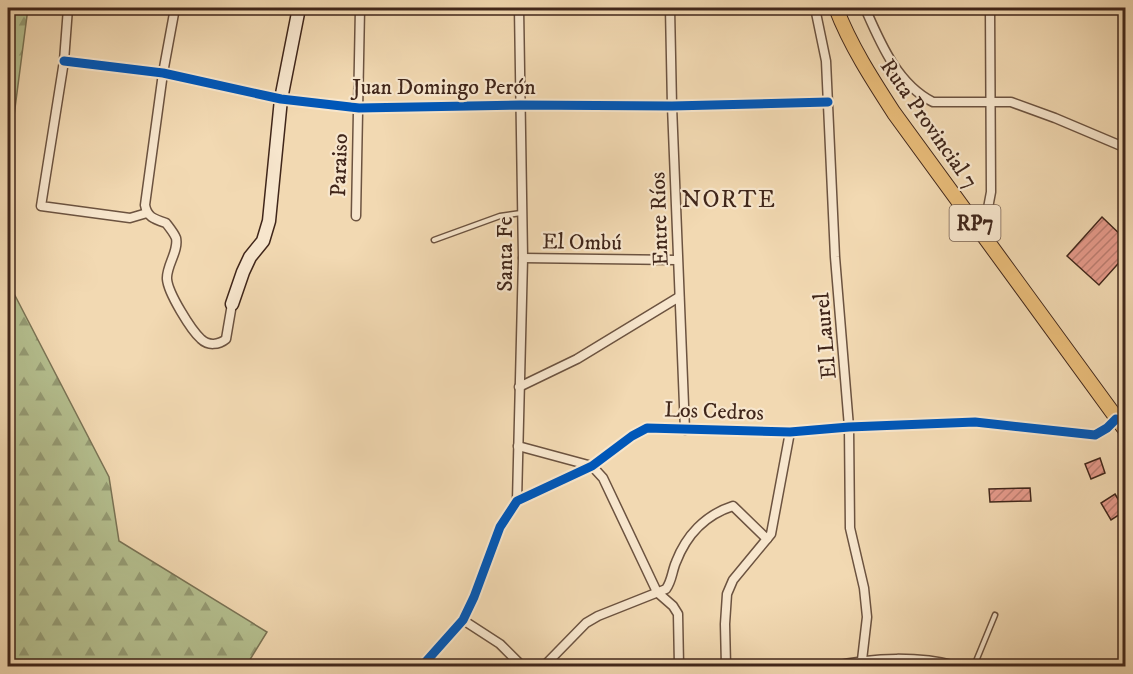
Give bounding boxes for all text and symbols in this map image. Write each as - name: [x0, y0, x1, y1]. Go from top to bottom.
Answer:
- street label: Ruta Provincial 7: [874, 54, 983, 194]
- street label: Juan Domingo Perón: [350, 74, 536, 101]
- street label: Paraiso: [325, 133, 354, 197]
- street label: Entre Ríos: [644, 171, 675, 267]
- district label: NORTE: [682, 185, 776, 215]
- road number: RP7: [950, 205, 1000, 241]
- street label: Santa Fe: [492, 216, 519, 292]
- street label: El Ombú: [542, 228, 622, 257]
- street label: El Laurel: [808, 291, 843, 380]
- street label: Los Cedros: [664, 396, 764, 427]

